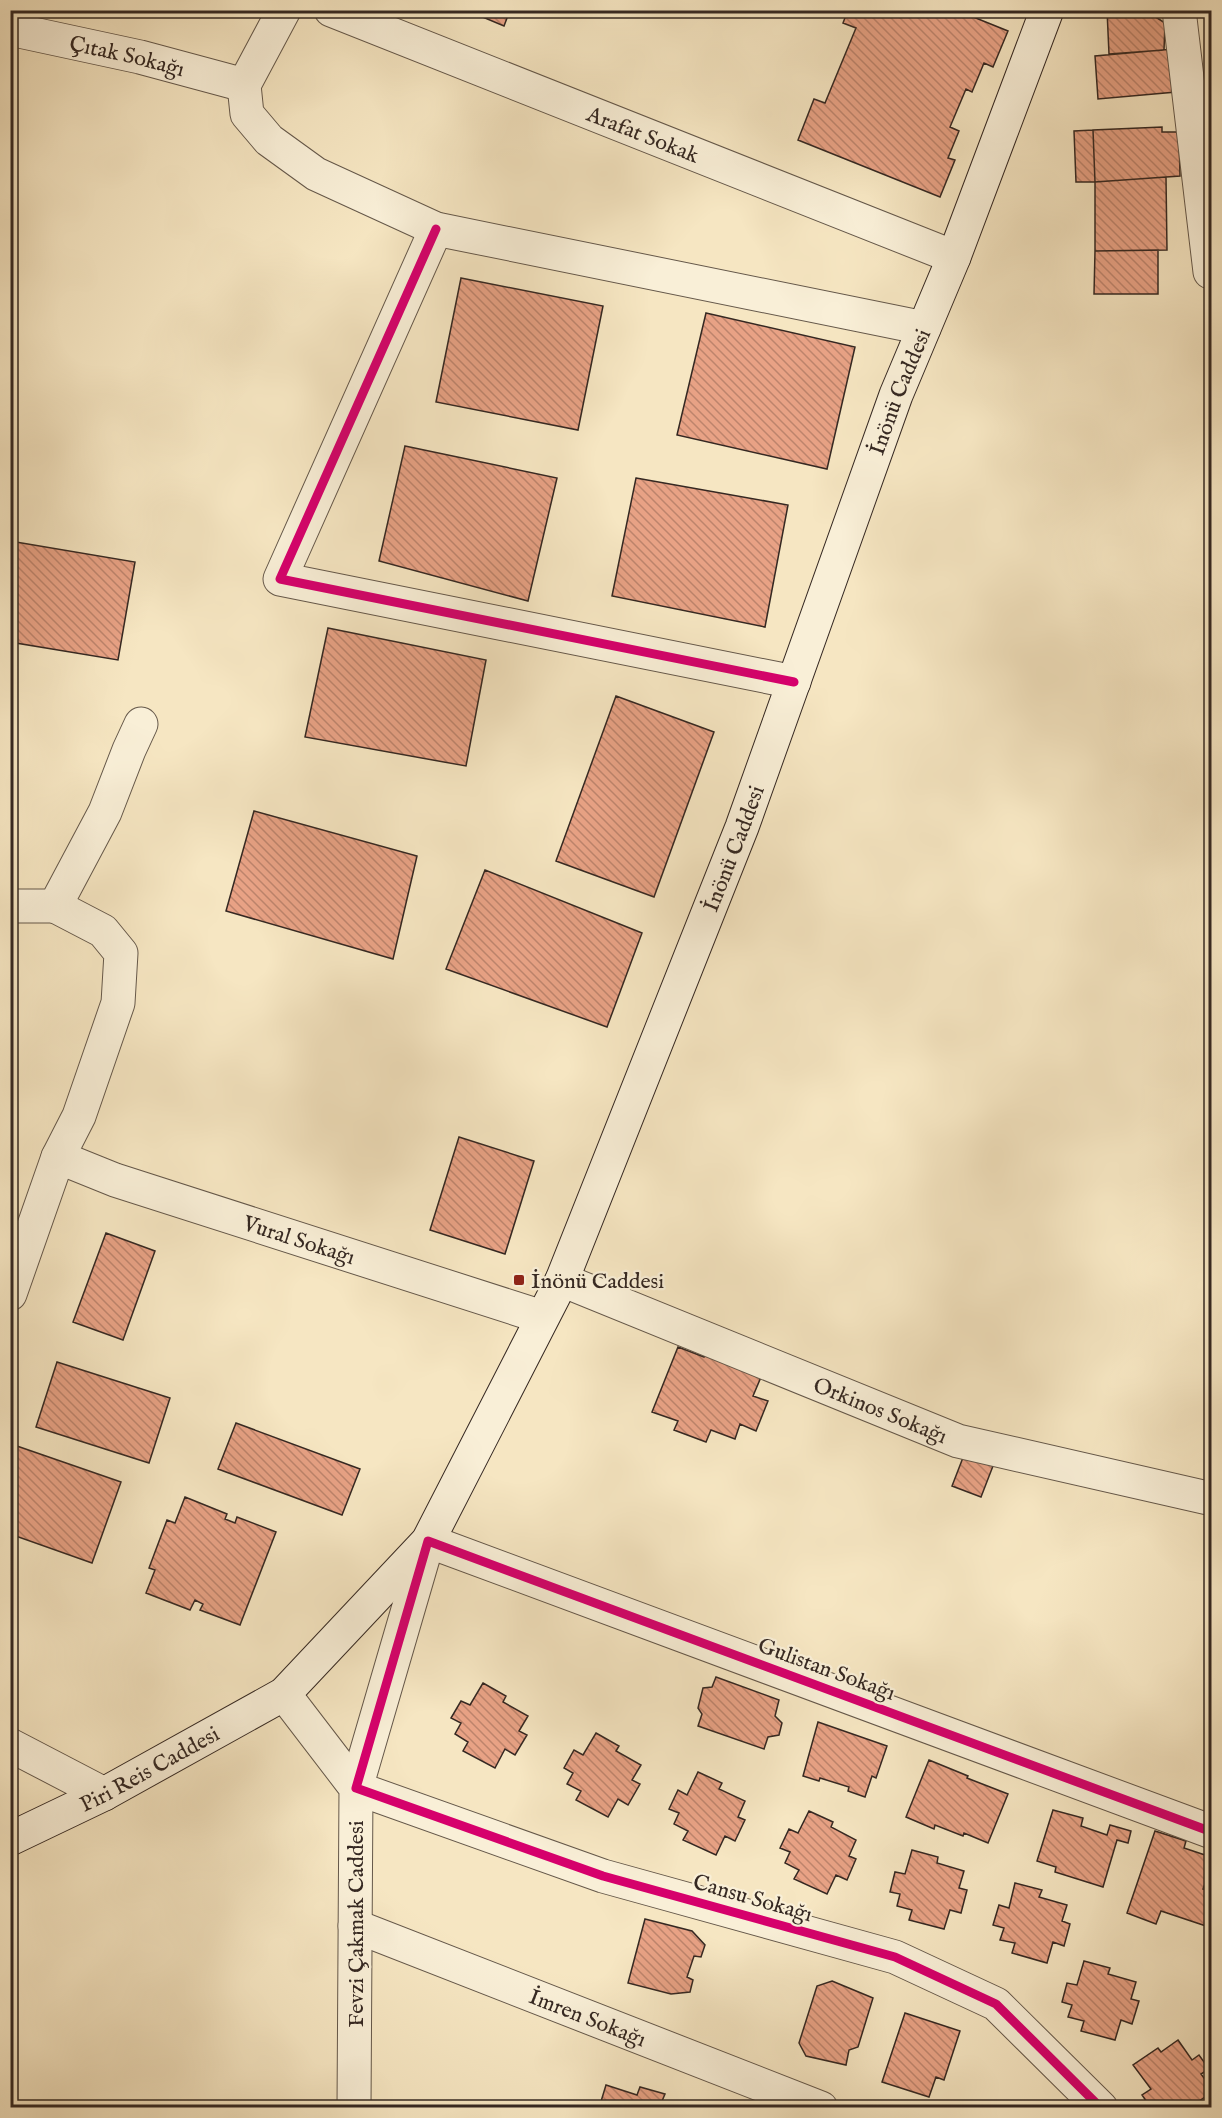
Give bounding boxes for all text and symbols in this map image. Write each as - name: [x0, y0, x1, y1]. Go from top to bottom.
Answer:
- street label: Çıtak Sokağı: [67, 30, 187, 84]
- street label: Arafat Sokak: [581, 100, 703, 171]
- street label: İnönü Caddesi: [864, 325, 938, 459]
- street label: İnönü Caddesi: [698, 782, 772, 916]
- street label: Vural Sokağı: [238, 1210, 358, 1272]
- place label: İnönü Caddesi: [531, 1268, 664, 1296]
- marker: İnönü Caddesi: [512, 1273, 526, 1287]
- street label: Orkinos Sokağı: [809, 1372, 951, 1451]
- street label: Gulistan Sokağı: [754, 1632, 899, 1708]
- street label: Piri Reis Caddesi: [76, 1721, 225, 1820]
- street label: Fevzi Çakmak Caddesi: [343, 1820, 371, 2028]
- street label: Cansu Sokağı: [689, 1869, 816, 1929]
- street label: İmren Sokağı: [525, 1983, 650, 2054]

